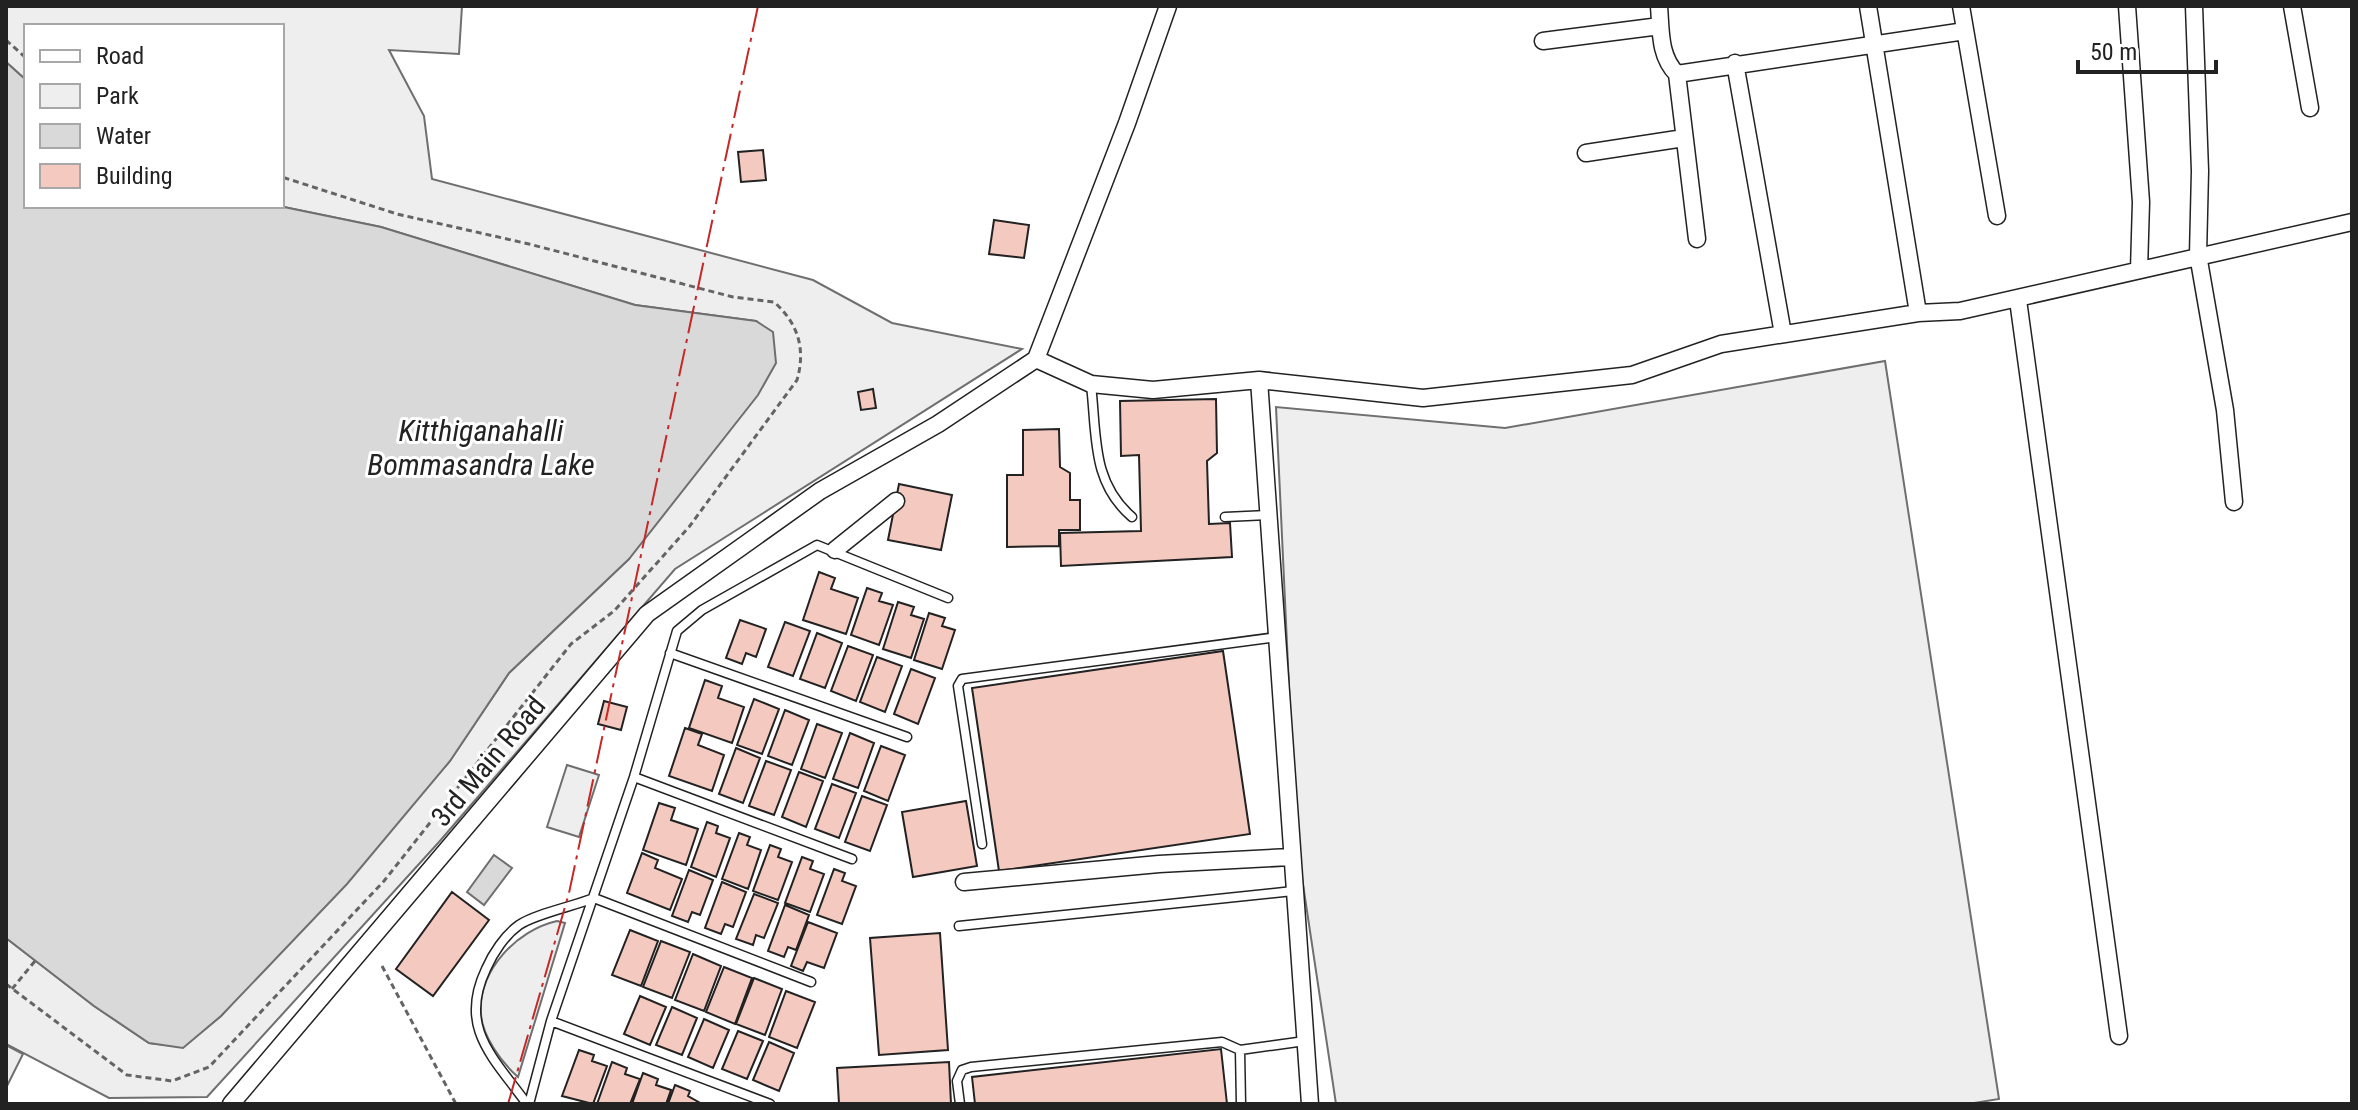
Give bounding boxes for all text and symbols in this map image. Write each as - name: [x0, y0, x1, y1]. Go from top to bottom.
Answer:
- legend: [24, 24, 284, 208]
- scale bar: [2078, 24, 2216, 74]
- text: 50 m: [2090, 38, 2137, 66]
- text: Road: [96, 42, 144, 70]
- text: Park: [96, 82, 139, 110]
- text: Water: [96, 122, 151, 150]
- text: Building: [96, 162, 173, 190]
- water label: Kitthiganahalli Bommasandra Lake: [367, 413, 595, 482]
- street label: 3rd Main Road: [424, 690, 552, 833]

